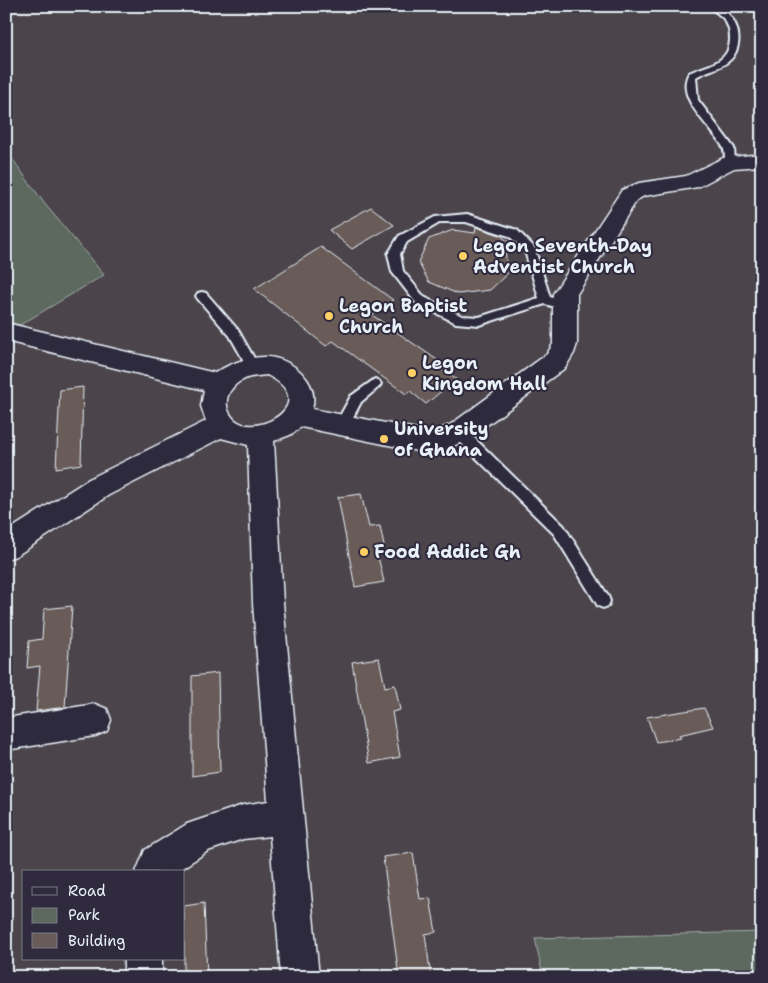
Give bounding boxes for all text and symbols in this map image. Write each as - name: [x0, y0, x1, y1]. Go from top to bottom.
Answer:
- place label: Legon Seventh-Day Adventist Church: [473, 234, 652, 279]
- marker: Legon Seventh-Day Adventist Church: [457, 250, 469, 262]
- place label: Legon Baptist Church: [339, 294, 467, 339]
- marker: Legon Baptist Church: [323, 310, 335, 322]
- place label: Legon Kingdom Hall: [422, 351, 547, 396]
- marker: Legon Kingdom Hall: [406, 367, 418, 379]
- place label: University of Ghana: [394, 417, 488, 462]
- marker: University of Ghana: [378, 433, 390, 445]
- place label: Food Addict Gh: [374, 540, 521, 564]
- marker: Food Addict Gh: [358, 546, 370, 558]
- legend: [22, 870, 185, 960]
- text: Road: [68, 881, 106, 901]
- text: Park: [68, 905, 100, 925]
- text: Building: [68, 931, 125, 951]

